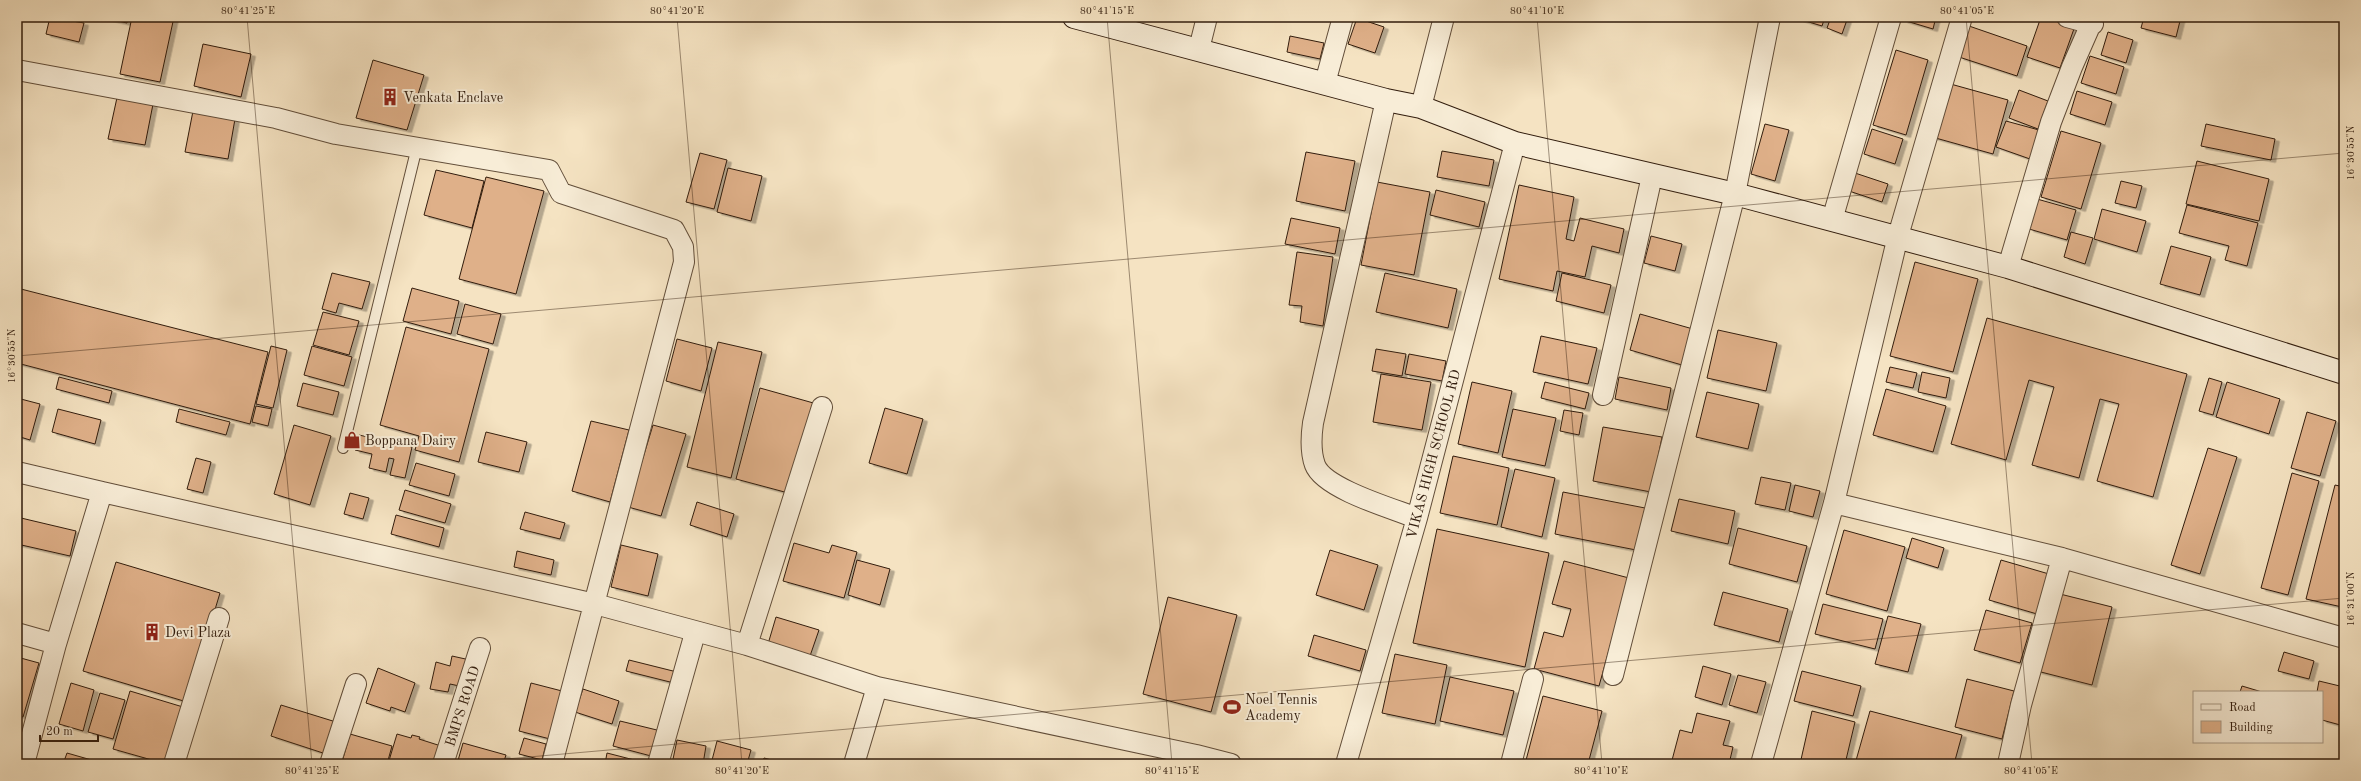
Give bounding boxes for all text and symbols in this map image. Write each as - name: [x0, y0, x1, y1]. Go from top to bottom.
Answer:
- text: 80°41'25"E: [221, 6, 275, 16]
- text: 80°41'20"E: [650, 6, 704, 16]
- text: 80°41'15"E: [1080, 6, 1134, 16]
- text: 80°41'10"E: [1510, 6, 1564, 16]
- text: 80°41'05"E: [1940, 6, 1994, 16]
- building icon: Venkata Enclave: [380, 87, 400, 107]
- place label: Venkata Enclave: [403, 91, 503, 105]
- text: 16°30'55"N: [2346, 125, 2356, 180]
- text: 16°30'55"N: [7, 328, 17, 383]
- street label: VIKAS HIGH SCHOOL RD: [1405, 368, 1463, 540]
- shop icon: Boppana Dairy: [342, 430, 362, 450]
- place label: Boppana Dairy: [365, 434, 457, 448]
- text: 16°31'00"N: [2346, 571, 2356, 626]
- building icon: Devi Plaza: [142, 622, 162, 642]
- place label: Devi Plaza: [165, 626, 231, 640]
- street label: BMPS ROAD: [443, 664, 483, 748]
- legend: [2193, 691, 2323, 743]
- place label: Noel Tennis Academy: [1245, 693, 1317, 723]
- sports icon: Noel Tennis Academy: [1222, 697, 1242, 717]
- text: Road: [2229, 702, 2256, 714]
- scale bar: [40, 717, 98, 743]
- text: Building: [2229, 722, 2273, 734]
- text: 20 m: [46, 726, 73, 738]
- text: 80°41'25"E: [285, 766, 339, 776]
- text: 80°41'20"E: [715, 766, 769, 776]
- text: 80°41'15"E: [1145, 766, 1199, 776]
- text: 80°41'10"E: [1574, 766, 1628, 776]
- text: 80°41'05"E: [2004, 766, 2058, 776]

